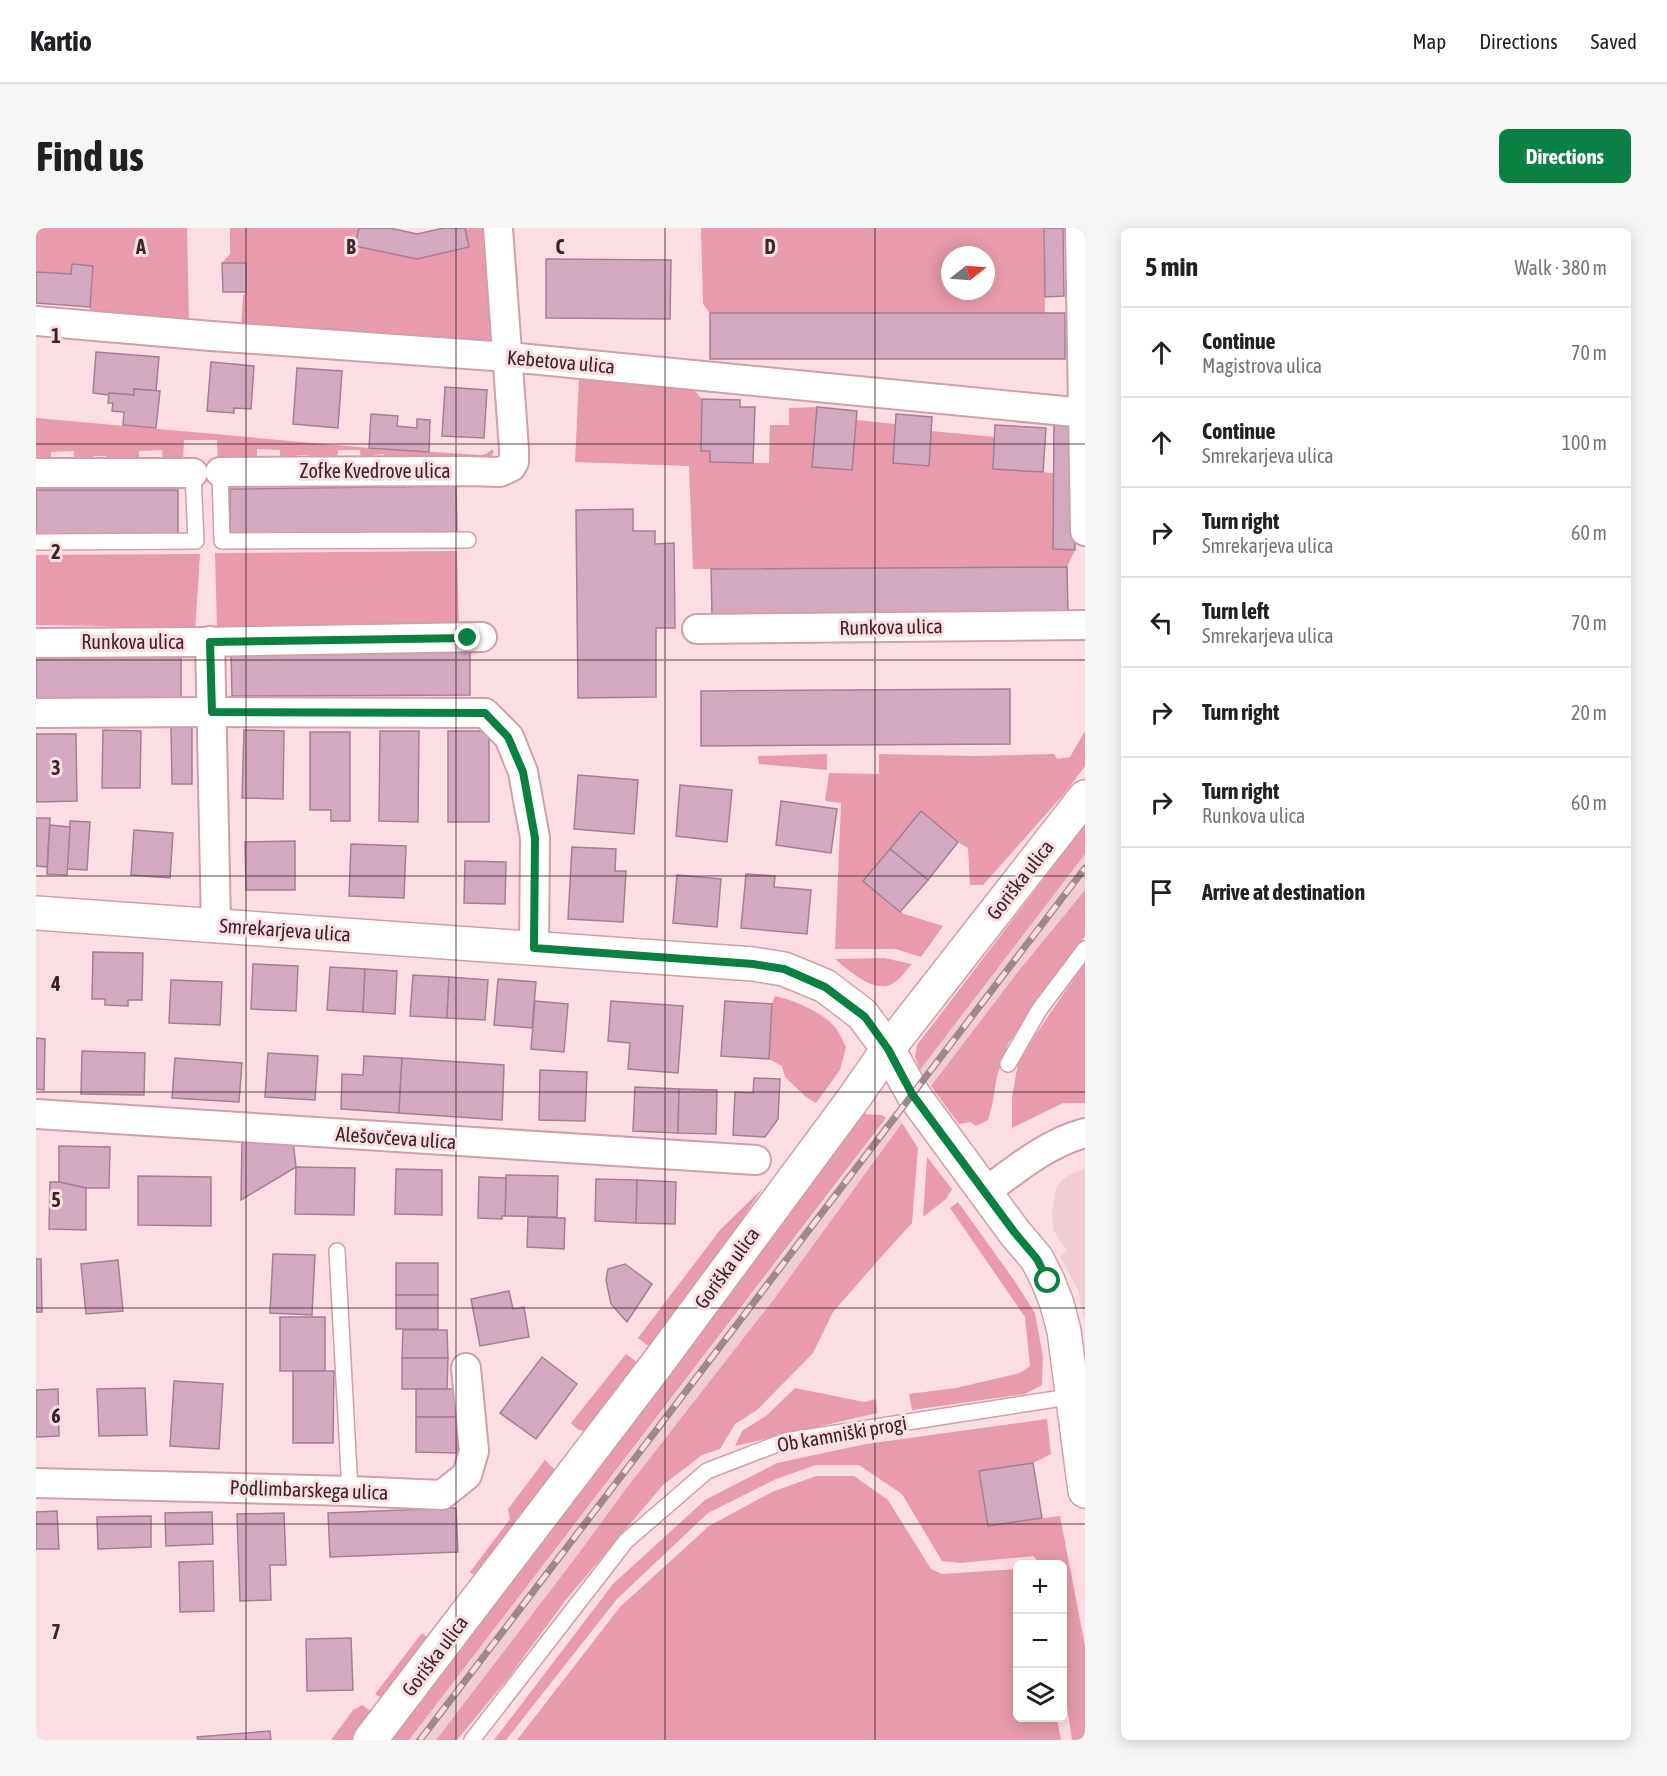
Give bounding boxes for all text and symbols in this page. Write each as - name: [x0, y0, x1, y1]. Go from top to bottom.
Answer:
- text: Kartio: [30, 25, 92, 57]
- text: Map: [1412, 29, 1446, 53]
- text: Directions: [1479, 29, 1558, 53]
- text: Saved: [1591, 29, 1637, 53]
- button: Directions: [1499, 129, 1631, 183]
- text: Find us: [36, 132, 144, 180]
- text: A: [135, 235, 146, 258]
- text: B: [346, 235, 356, 258]
- text: C: [556, 235, 565, 258]
- text: D: [764, 235, 776, 258]
- north arrow: [941, 246, 995, 300]
- text: 5 min: [1145, 252, 1198, 282]
- text: Walk · 380 m: [1515, 256, 1607, 279]
- text: 1: [51, 324, 61, 347]
- text: Continue: [1202, 328, 1276, 354]
- icon: ahead: [1145, 336, 1178, 369]
- text: 70 m: [1571, 341, 1607, 364]
- street label: Kebetova ulica: [506, 345, 616, 378]
- text: Magistrova ulica: [1202, 354, 1322, 377]
- text: Continue: [1202, 418, 1276, 444]
- icon: ahead: [1145, 426, 1178, 459]
- text: 100 m: [1562, 431, 1607, 454]
- text: Smrekarjeva ulica: [1202, 444, 1334, 467]
- street label: Zofke Kvedrove ulica: [299, 459, 451, 482]
- text: Turn right: [1202, 508, 1279, 534]
- icon: right: [1145, 516, 1178, 549]
- text: 60 m: [1571, 521, 1607, 544]
- text: Smrekarjeva ulica: [1202, 534, 1334, 557]
- text: 2: [51, 540, 61, 563]
- text: Turn left: [1202, 598, 1269, 624]
- icon: left: [1145, 606, 1178, 639]
- text: 70 m: [1571, 611, 1607, 634]
- street label: Runkova ulica: [839, 614, 943, 639]
- route end: [454, 624, 480, 650]
- text: Smrekarjeva ulica: [1202, 624, 1334, 647]
- street label: Runkova ulica: [81, 630, 185, 653]
- icon: right: [1145, 696, 1178, 729]
- text: Turn right: [1202, 699, 1279, 725]
- text: 20 m: [1571, 701, 1607, 724]
- text: 3: [51, 756, 61, 779]
- text: Turn right: [1202, 778, 1279, 804]
- icon: right: [1145, 786, 1178, 819]
- text: 60 m: [1571, 791, 1607, 814]
- text: Runkova ulica: [1202, 804, 1305, 827]
- street label: Goriška ulica: [981, 835, 1058, 924]
- icon: arrive: [1145, 876, 1178, 909]
- text: Arrive at destination: [1202, 879, 1365, 905]
- street label: Smrekarjeva ulica: [219, 913, 351, 946]
- text: 4: [50, 972, 61, 995]
- street label: Alešovčeva ulica: [335, 1122, 457, 1153]
- text: 5: [51, 1188, 61, 1211]
- street label: Goriška ulica: [689, 1223, 764, 1313]
- route start: [1034, 1267, 1060, 1293]
- text: 6: [51, 1404, 61, 1427]
- street label: Ob kamniški progi: [775, 1411, 909, 1456]
- street label: Podlimbarskega ulica: [229, 1475, 389, 1504]
- map controls: [1013, 1560, 1067, 1722]
- button: +: [1013, 1560, 1067, 1614]
- street label: Goriška ulica: [397, 1611, 472, 1700]
- button: −: [1013, 1614, 1067, 1668]
- text: 7: [51, 1620, 61, 1643]
- button: layers: [1013, 1668, 1067, 1722]

